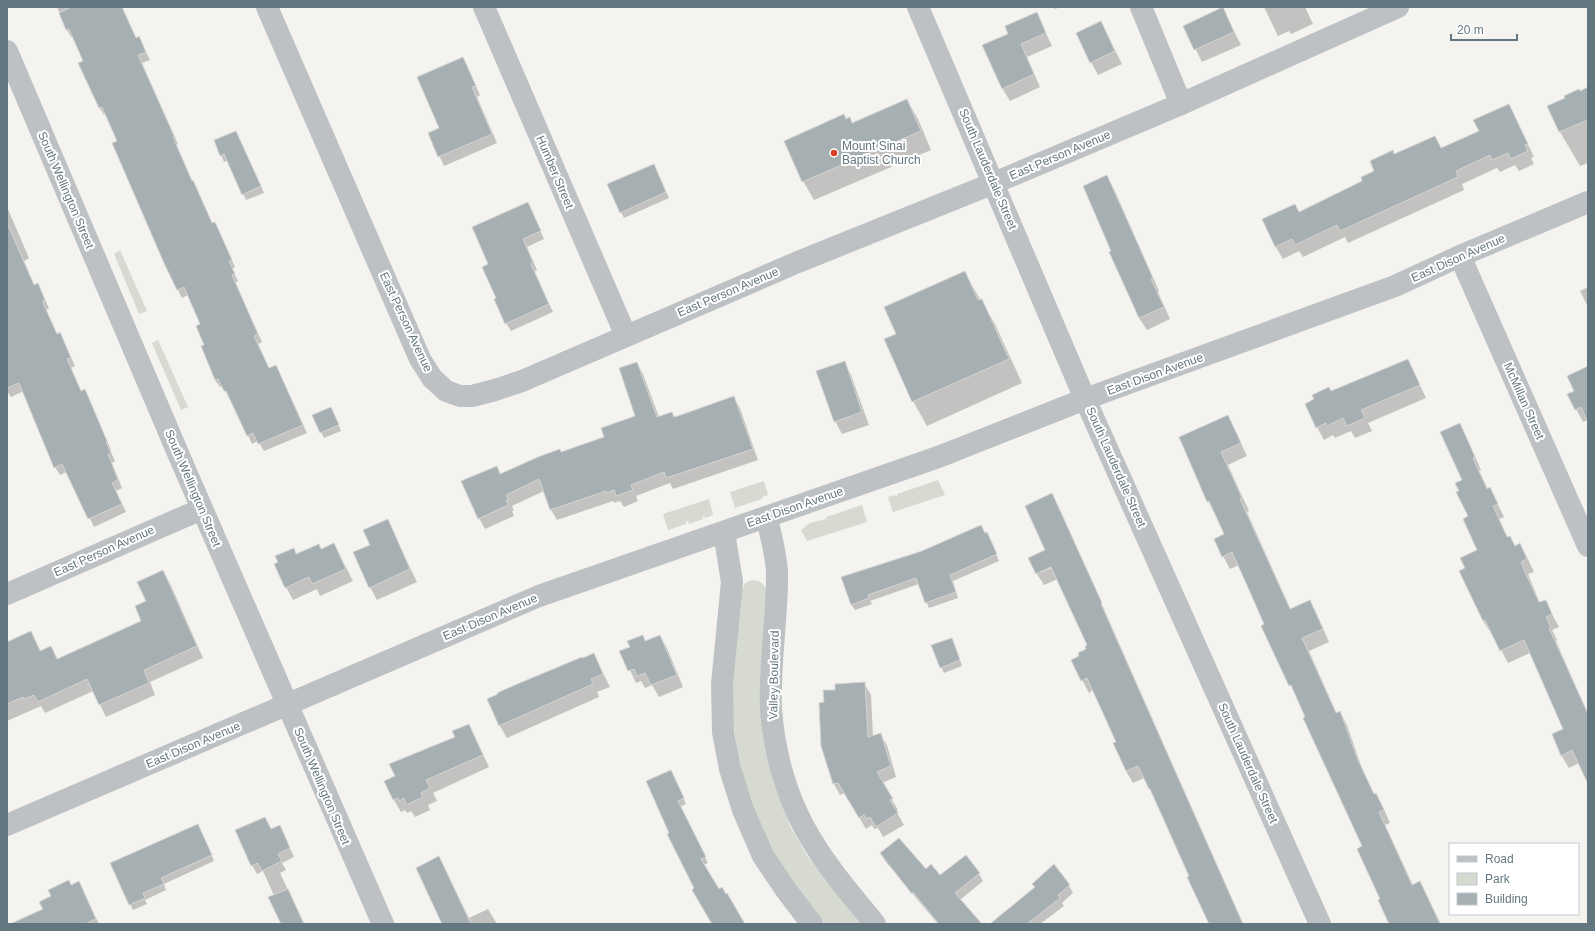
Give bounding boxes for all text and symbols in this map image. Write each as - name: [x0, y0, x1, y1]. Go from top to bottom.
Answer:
- scale bar: [1451, 16, 1517, 42]
- text: 20 m: [1457, 23, 1484, 37]
- street label: South Lauderdale Street: [956, 106, 1020, 232]
- street label: East Person Avenue: [1007, 127, 1113, 183]
- street label: South Wellington Street: [35, 129, 97, 251]
- street label: Humber Street: [533, 133, 577, 211]
- place label: Mount Sinai Baptist Church: [842, 139, 921, 167]
- marker: Mount Sinai Baptist Church: [829, 148, 839, 158]
- street label: East Dison Avenue: [1409, 231, 1507, 285]
- street label: East Person Avenue: [675, 264, 781, 320]
- street label: East Person Avenue: [377, 270, 435, 374]
- street label: East Dison Avenue: [1105, 350, 1205, 398]
- street label: McMillan Street: [1501, 360, 1547, 442]
- street label: South Lauderdale Street: [1083, 405, 1149, 530]
- street label: South Wellington Street: [162, 427, 224, 549]
- street label: East Dison Avenue: [745, 484, 845, 530]
- street label: East Person Avenue: [52, 522, 157, 579]
- street label: East Dison Avenue: [441, 591, 540, 643]
- street label: Valley Boulevard: [766, 630, 782, 720]
- street label: South Lauderdale Street: [1215, 701, 1281, 826]
- street label: East Dison Avenue: [144, 719, 243, 771]
- street label: South Wellington Street: [291, 725, 353, 847]
- legend: [1449, 843, 1579, 915]
- text: Road: [1485, 852, 1514, 866]
- text: Park: [1485, 872, 1511, 886]
- text: Building: [1485, 892, 1528, 906]

